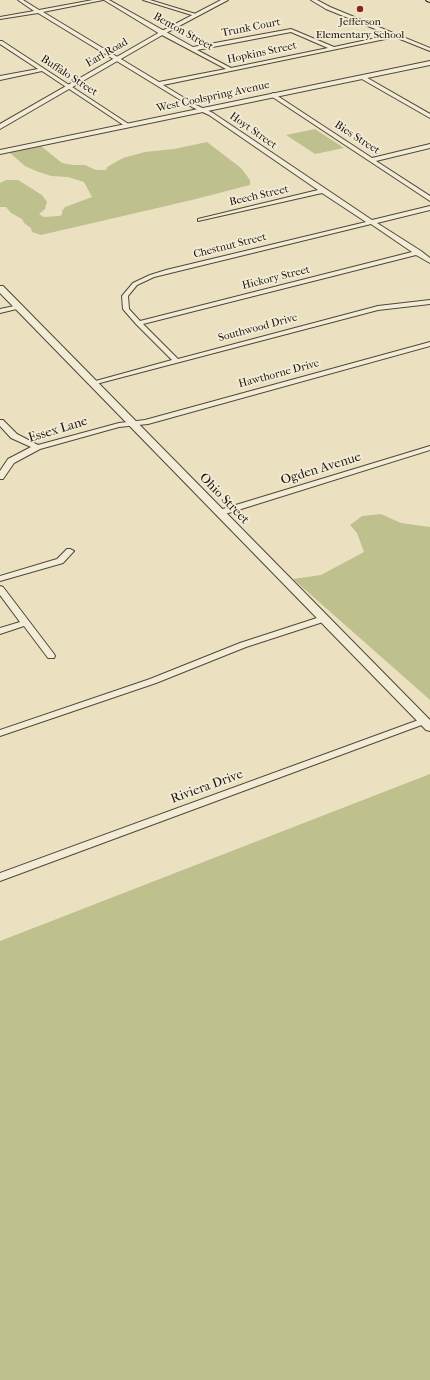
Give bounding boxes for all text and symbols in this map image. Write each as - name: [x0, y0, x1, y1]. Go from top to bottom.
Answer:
- marker: Jefferson Elementary School: [355, 4, 365, 14]
- street label: Benton Street: [151, 10, 215, 54]
- place label: Jefferson Elementary School: [316, 15, 404, 41]
- street label: Trunk Court: [220, 16, 282, 40]
- street label: Earl Road: [84, 36, 130, 70]
- street label: Hopkins Street: [226, 39, 298, 67]
- street label: Buffalo Street: [38, 53, 100, 99]
- street label: West Coolspring Avenue: [155, 79, 271, 115]
- street label: Hoyt Street: [227, 110, 279, 152]
- street label: Bies Street: [332, 119, 382, 157]
- street label: Beech Street: [228, 183, 290, 209]
- street label: Chestnut Street: [192, 231, 268, 261]
- street label: Hickory Street: [241, 263, 311, 293]
- street label: Southwood Drive: [217, 311, 299, 345]
- street label: Hawthorne Drive: [237, 357, 321, 391]
- street label: Essex Lane: [26, 414, 90, 446]
- street label: Ogden Avenue: [279, 449, 363, 489]
- street label: Ohio Street: [196, 470, 252, 528]
- street label: Riviera Drive: [169, 767, 245, 807]

